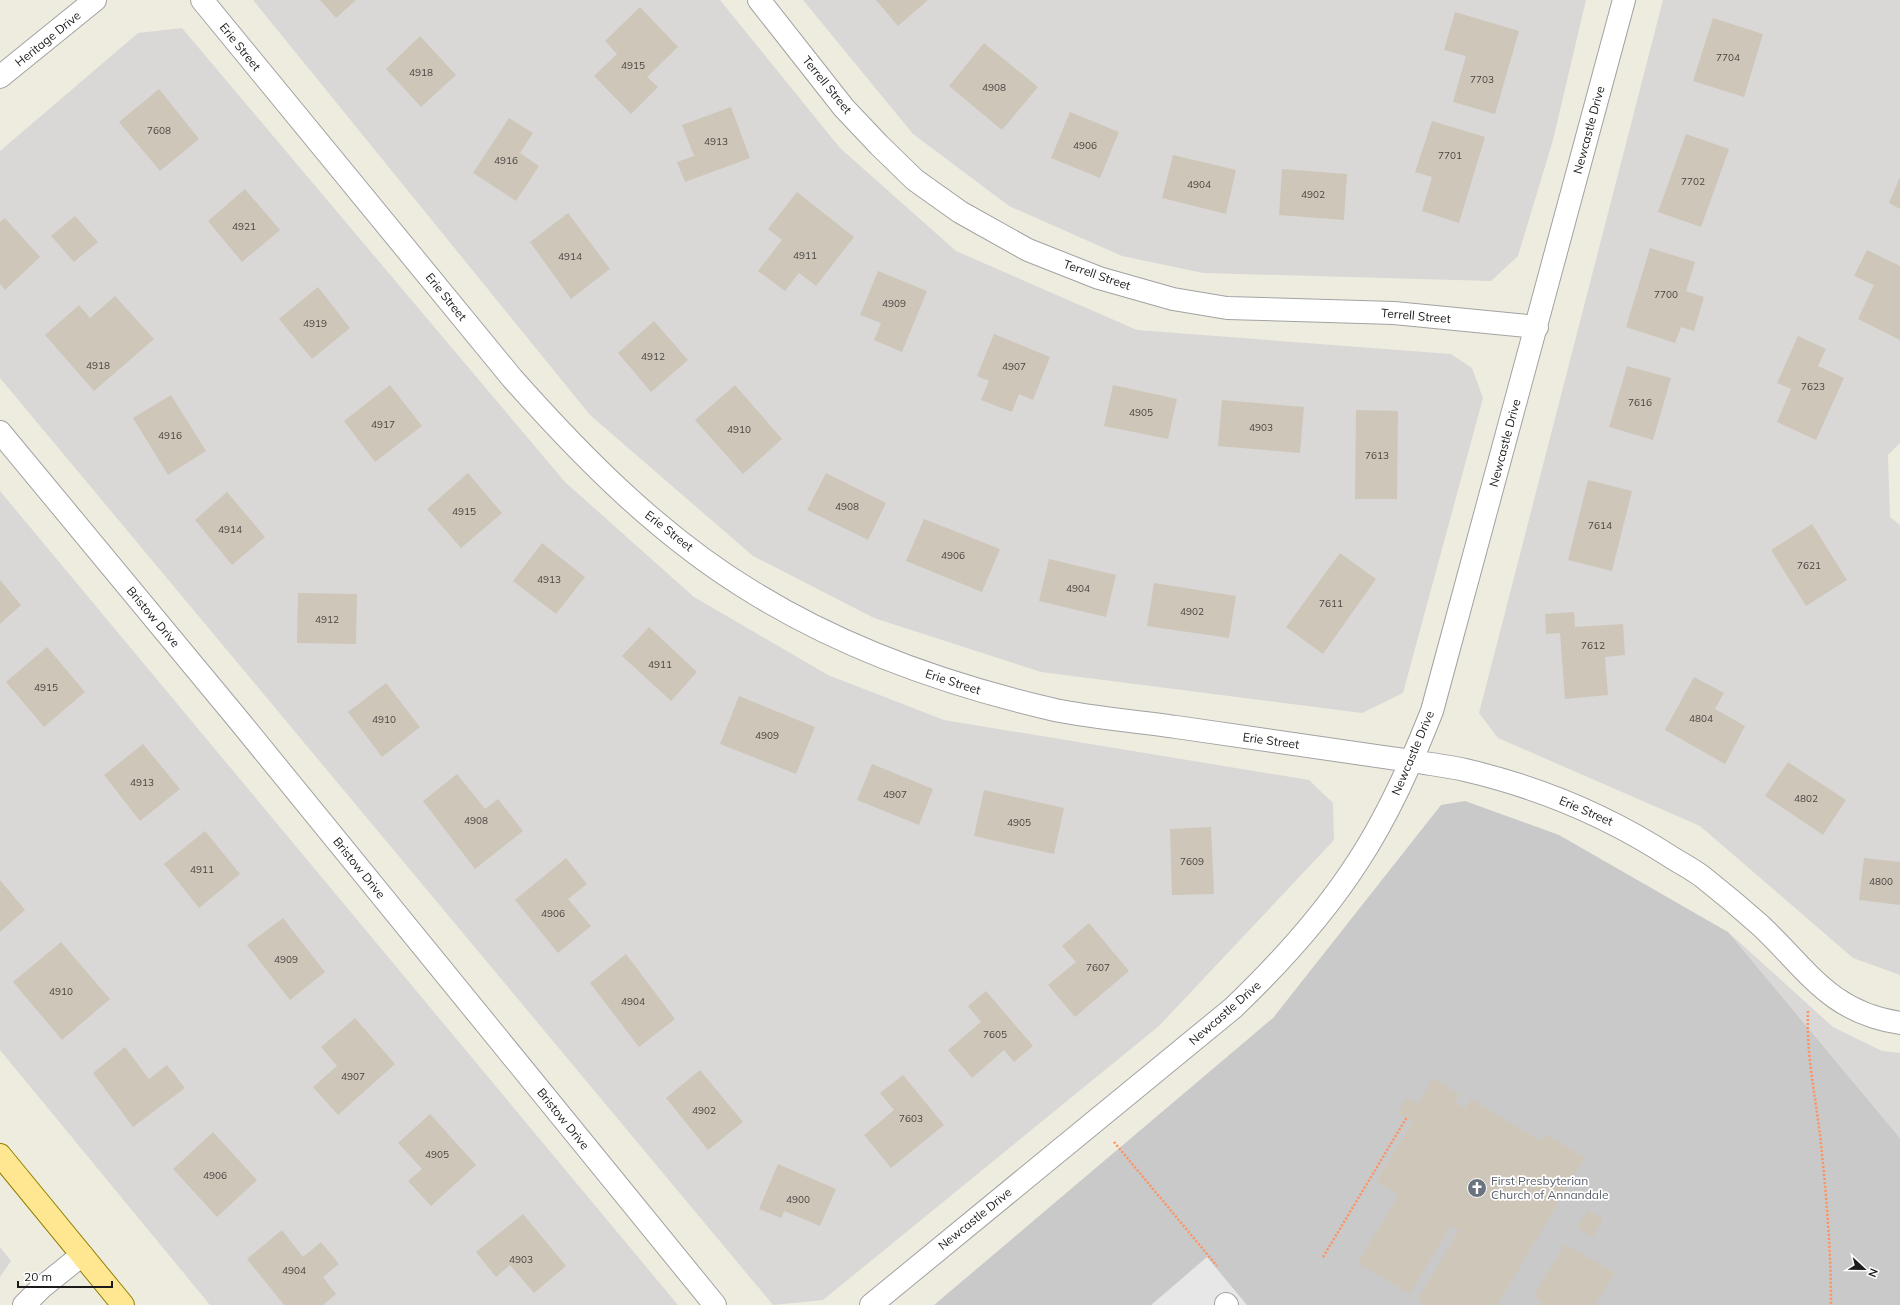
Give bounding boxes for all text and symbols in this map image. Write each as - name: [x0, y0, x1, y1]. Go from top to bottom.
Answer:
- street label: Heritage Drive: [12, 8, 84, 70]
- street label: Erie Street: [217, 20, 264, 74]
- house number: 7704: [1716, 51, 1740, 64]
- street label: Terrell Street: [800, 53, 855, 117]
- house number: 4915: [621, 59, 645, 72]
- house number: 4918: [409, 66, 433, 79]
- house number: 7703: [1470, 73, 1494, 86]
- house number: 4908: [982, 81, 1006, 94]
- street label: Newcastle Drive: [1570, 84, 1607, 175]
- house number: 7608: [147, 124, 171, 137]
- house number: 4913: [704, 135, 728, 148]
- house number: 4906: [1073, 139, 1097, 152]
- house number: 7701: [1438, 149, 1462, 162]
- house number: 4916: [494, 154, 518, 167]
- house number: 7702: [1681, 175, 1705, 188]
- house number: 4904: [1187, 178, 1211, 191]
- house number: 4902: [1301, 188, 1325, 201]
- house number: 4921: [232, 220, 256, 233]
- house number: 4911: [793, 249, 817, 262]
- house number: 4914: [558, 250, 582, 263]
- street label: Terrell Street: [1062, 256, 1133, 293]
- street label: Erie Street: [423, 270, 470, 324]
- house number: 7700: [1654, 288, 1678, 301]
- house number: 4909: [882, 297, 906, 310]
- street label: Terrell Street: [1380, 305, 1452, 326]
- house number: 4919: [303, 317, 327, 330]
- house number: 4912: [641, 350, 665, 363]
- house number: 4918: [86, 359, 110, 372]
- house number: 4907: [1002, 360, 1026, 373]
- house number: 7623: [1801, 380, 1825, 393]
- house number: 7616: [1628, 396, 1652, 409]
- street label: Newcastle Drive: [1486, 397, 1523, 488]
- house number: 4905: [1129, 406, 1153, 419]
- house number: 4917: [371, 418, 395, 431]
- house number: 4903: [1249, 421, 1273, 434]
- house number: 4910: [727, 423, 751, 436]
- house number: 4916: [158, 429, 182, 442]
- house number: 7613: [1365, 449, 1389, 462]
- house number: 4908: [835, 500, 859, 513]
- house number: 4915: [452, 505, 476, 518]
- street label: Erie Street: [642, 507, 696, 554]
- house number: 7614: [1588, 519, 1612, 532]
- house number: 4914: [218, 523, 242, 536]
- house number: 4906: [941, 549, 965, 562]
- house number: 7621: [1797, 559, 1821, 572]
- house number: 4913: [537, 573, 561, 586]
- house number: 4904: [1066, 582, 1090, 595]
- street label: Bristow Drive: [124, 583, 183, 650]
- house number: 7611: [1319, 597, 1343, 610]
- house number: 4902: [1180, 605, 1204, 618]
- house number: 4912: [315, 613, 339, 626]
- house number: 7612: [1581, 639, 1605, 652]
- house number: 4911: [648, 658, 672, 671]
- street label: Erie Street: [924, 666, 983, 697]
- house number: 4915: [34, 681, 58, 694]
- street label: Newcastle Drive: [1388, 708, 1437, 797]
- house number: 4804: [1689, 712, 1713, 725]
- house number: 4910: [372, 713, 396, 726]
- house number: 4909: [755, 729, 779, 742]
- street label: Erie Street: [1242, 729, 1300, 752]
- house number: 4913: [130, 776, 154, 789]
- house number: 4907: [883, 788, 907, 801]
- street label: Erie Street: [1557, 792, 1615, 829]
- house number: 4802: [1794, 792, 1818, 805]
- house number: 4908: [464, 814, 488, 827]
- house number: 4905: [1007, 816, 1031, 829]
- street label: Bristow Drive: [330, 834, 389, 901]
- house number: 7609: [1180, 855, 1204, 868]
- house number: 4911: [190, 863, 214, 876]
- house number: 4800: [1869, 875, 1893, 888]
- house number: 4906: [541, 907, 565, 920]
- house number: 4909: [274, 953, 298, 966]
- house number: 7607: [1086, 961, 1110, 974]
- street label: Newcastle Drive: [1186, 977, 1264, 1048]
- house number: 4910: [49, 985, 73, 998]
- house number: 4904: [621, 995, 645, 1008]
- house number: 7605: [983, 1028, 1007, 1041]
- house number: 4907: [341, 1070, 365, 1083]
- street label: Bristow Drive: [534, 1085, 593, 1152]
- house number: 4902: [692, 1104, 716, 1117]
- house number: 7603: [899, 1112, 923, 1125]
- house number: 4905: [425, 1148, 449, 1161]
- house number: 4906: [203, 1169, 227, 1182]
- place label: First Presbyterian Church of Annandale: [1491, 1173, 1608, 1202]
- church icon: First Presbyterian Church of Annandale: [1466, 1177, 1488, 1199]
- street label: Newcastle Drive: [935, 1184, 1015, 1253]
- house number: 4900: [786, 1193, 810, 1206]
- north arrow: [1844, 1249, 1884, 1289]
- house number: 4903: [509, 1253, 533, 1266]
- scale bar: [18, 1263, 112, 1289]
- house number: 4904: [282, 1264, 306, 1277]
- text: N: [1865, 1266, 1881, 1279]
- text: 20 m: [24, 1269, 52, 1284]

